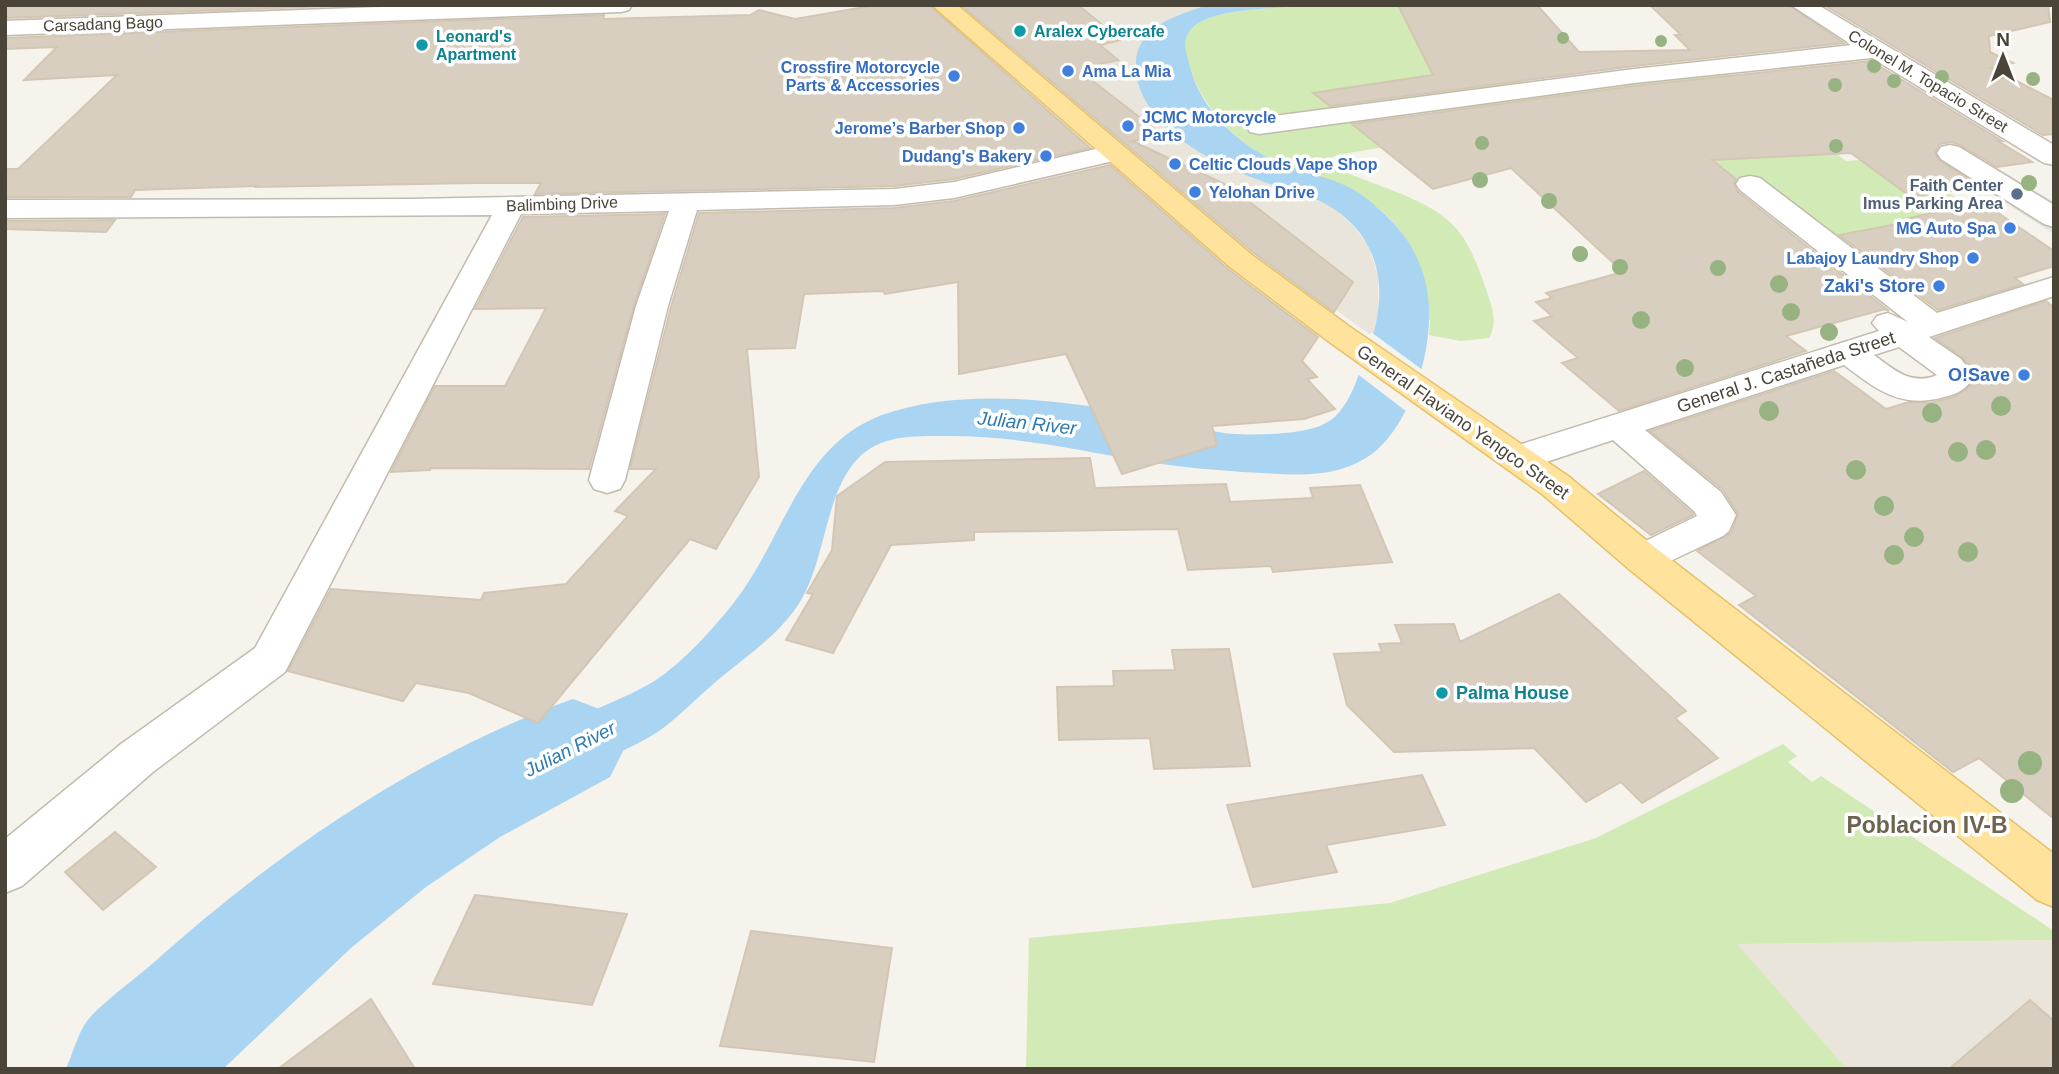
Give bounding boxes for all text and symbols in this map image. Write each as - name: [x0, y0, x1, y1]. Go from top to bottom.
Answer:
- street label: Carsadang Bago: [43, 13, 163, 35]
- north arrow: [1968, 21, 2038, 91]
- marker: Aralex Cybercafe: [1012, 23, 1028, 39]
- place label: Aralex Cybercafe: [1034, 23, 1165, 40]
- street label: Colonel M. Topacio Street: [1845, 27, 2011, 136]
- place label: Leonard's Apartment: [436, 28, 517, 63]
- text: N: [1996, 29, 2010, 50]
- marker: Leonard's Apartment: [414, 37, 430, 53]
- place label: Crossfire Motorcycle Parts & Accessories: [781, 59, 940, 94]
- marker: Ama La Mia: [1060, 63, 1076, 79]
- place label: Ama La Mia: [1082, 63, 1171, 80]
- marker: Crossfire Motorcycle Parts & Accessories: [946, 68, 962, 84]
- place label: JCMC Motorcycle Parts: [1142, 109, 1276, 144]
- marker: JCMC Motorcycle Parts: [1120, 118, 1136, 134]
- place label: Jerome’s Barber Shop: [835, 120, 1005, 137]
- marker: Jerome’s Barber Shop: [1011, 120, 1027, 136]
- place label: Dudang's Bakery: [902, 148, 1032, 165]
- marker: Dudang's Bakery: [1038, 148, 1054, 164]
- marker: Celtic Clouds Vape Shop: [1167, 156, 1183, 172]
- place label: Celtic Clouds Vape Shop: [1189, 156, 1378, 173]
- place label: Faith Center Imus Parking Area: [1863, 177, 2003, 212]
- marker: Yelohan Drive: [1187, 184, 1203, 200]
- place label: Yelohan Drive: [1209, 184, 1315, 201]
- marker: Faith Center Imus Parking Area: [2009, 186, 2025, 202]
- street label: Balimbing Drive: [506, 194, 618, 214]
- place label: MG Auto Spa: [1896, 220, 1996, 237]
- marker: MG Auto Spa: [2002, 220, 2018, 236]
- place label: Labajoy Laundry Shop: [1787, 250, 1959, 267]
- marker: Labajoy Laundry Shop: [1965, 250, 1981, 266]
- place label: Zaki's Store: [1824, 276, 1925, 296]
- marker: Zaki's Store: [1931, 278, 1947, 294]
- street label: General J. Castañeda Street: [1674, 327, 1898, 417]
- street label: General Flaviano Yengco Street: [1353, 341, 1573, 503]
- place label: O!Save: [1948, 365, 2010, 385]
- marker: O!Save: [2016, 367, 2032, 383]
- water label: Julian River: [976, 407, 1078, 439]
- place label: Palma House: [1456, 683, 1569, 703]
- marker: Palma House: [1434, 685, 1450, 701]
- water label: Julian River: [520, 717, 620, 781]
- district label: Poblacion IV-B: [1846, 812, 2008, 838]

